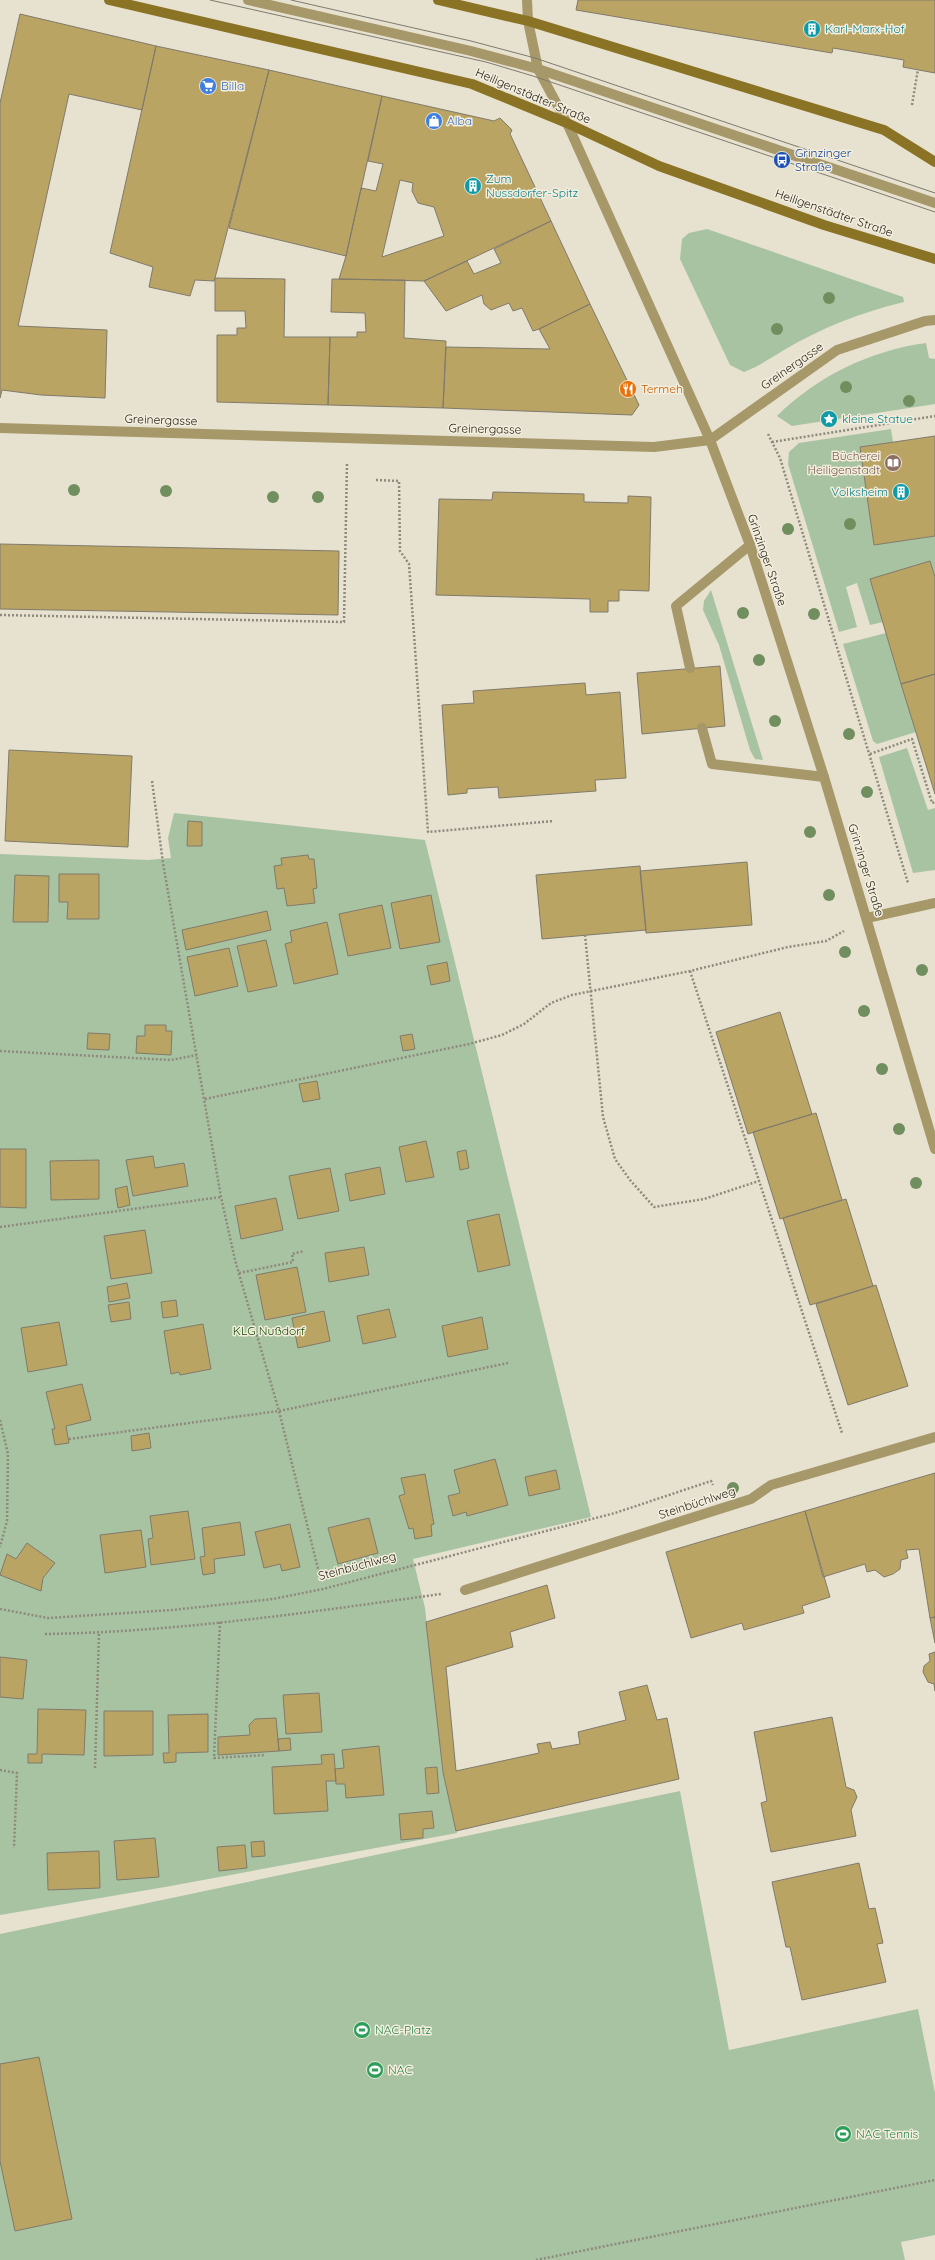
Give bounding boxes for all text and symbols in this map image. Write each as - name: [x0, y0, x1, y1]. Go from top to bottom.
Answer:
- building icon: Karl-Marx-Hof: [802, 19, 822, 39]
- place label: Karl-Marx-Hof: [825, 21, 906, 36]
- street label: Heiligenstädter Straße: [473, 64, 593, 127]
- supermarket icon: Billa: [198, 76, 218, 96]
- place label: Billa: [221, 78, 244, 93]
- shop icon: Alba: [424, 111, 444, 131]
- place label: Alba: [447, 113, 472, 128]
- place label: Grinzinger Straße: [795, 145, 852, 174]
- bus stop icon: Grinzinger Straße: [772, 150, 792, 170]
- place label: Zum Nussdorfer-Spitz: [486, 171, 579, 200]
- building icon: Zum Nussdorfer-Spitz: [463, 176, 483, 196]
- street label: Heiligenstädter Straße: [773, 185, 895, 240]
- street label: Greinergasse: [758, 338, 826, 393]
- restaurant icon: Termeh: [618, 379, 638, 399]
- place label: Termeh: [641, 381, 683, 396]
- place icon: kleine Statue: [819, 409, 839, 429]
- street label: Greinergasse: [124, 411, 198, 428]
- place label: kleine Statue: [842, 411, 913, 426]
- street label: Greinergasse: [448, 420, 522, 437]
- place label: Bücherei Heiligenstadt: [807, 448, 880, 477]
- library icon: Bücherei Heiligenstadt: [883, 453, 903, 473]
- building icon: Volksheim: [891, 482, 911, 502]
- place label: Volksheim: [831, 484, 888, 499]
- street label: Grinzinger Straße: [745, 512, 790, 608]
- street label: Grinzinger Straße: [845, 822, 888, 918]
- park label: KLG Nußdorf: [233, 1323, 306, 1338]
- street label: Steinbüchlweg: [656, 1483, 737, 1522]
- street label: Steinbüchlweg: [316, 1548, 397, 1583]
- sports icon: NAC-Platz: [352, 2020, 372, 2040]
- place label: NAC-Platz: [375, 2022, 431, 2037]
- sports icon: NAC: [365, 2060, 385, 2080]
- place label: NAC: [388, 2062, 412, 2077]
- sports icon: NAC Tennis: [833, 2124, 853, 2144]
- place label: NAC Tennis: [856, 2126, 919, 2141]

